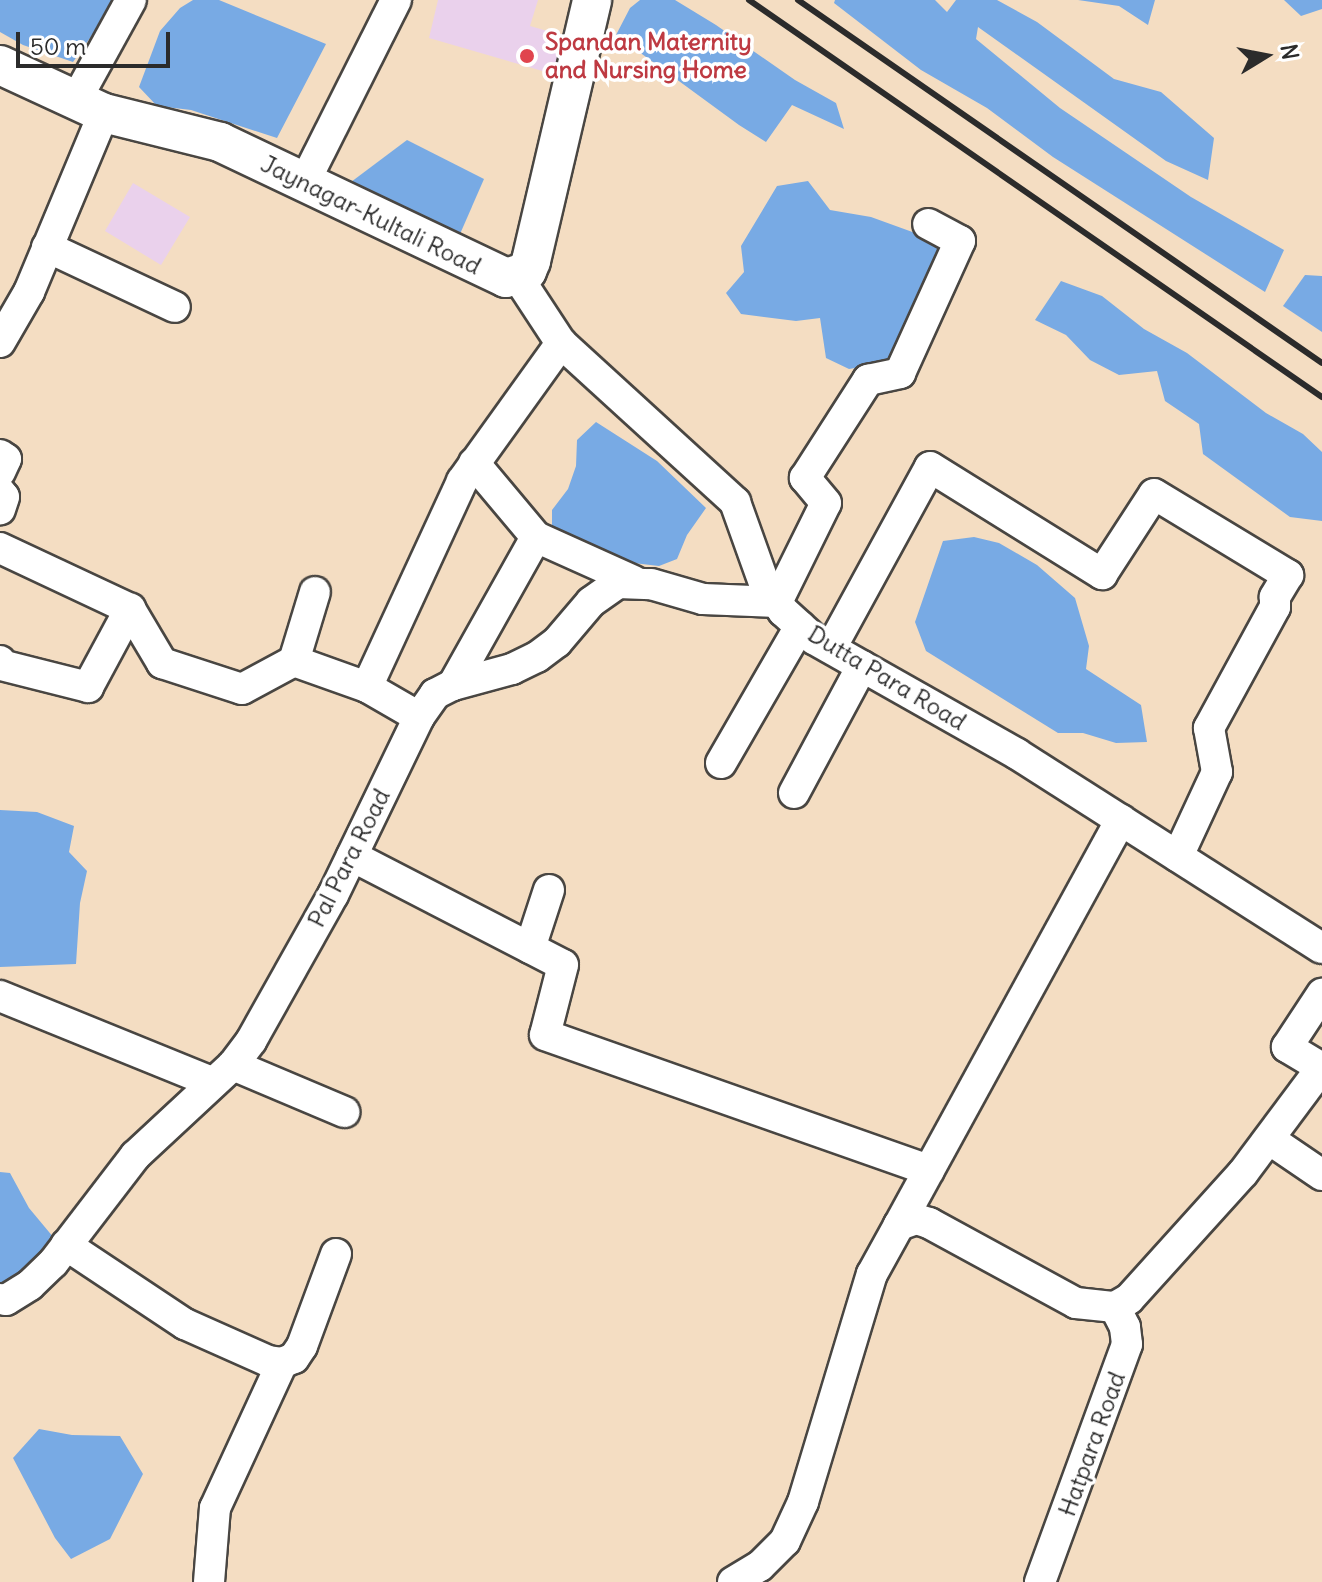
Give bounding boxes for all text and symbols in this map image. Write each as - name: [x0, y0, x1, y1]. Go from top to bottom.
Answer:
- scale bar: [20, 16, 174, 66]
- north arrow: [1226, 16, 1306, 96]
- place label: Spandan Maternity and Nursing Home: [545, 28, 752, 84]
- text: 50 m: [30, 31, 86, 61]
- text: N: [1275, 42, 1305, 62]
- marker: Spandan Maternity and Nursing Home: [516, 45, 538, 67]
- street label: Jaynagar-Kultali Road: [256, 149, 486, 281]
- street label: Dutta Para Road: [803, 619, 971, 737]
- street label: Pal Para Road: [302, 784, 396, 932]
- street label: Hatpara Road: [1053, 1368, 1131, 1520]

